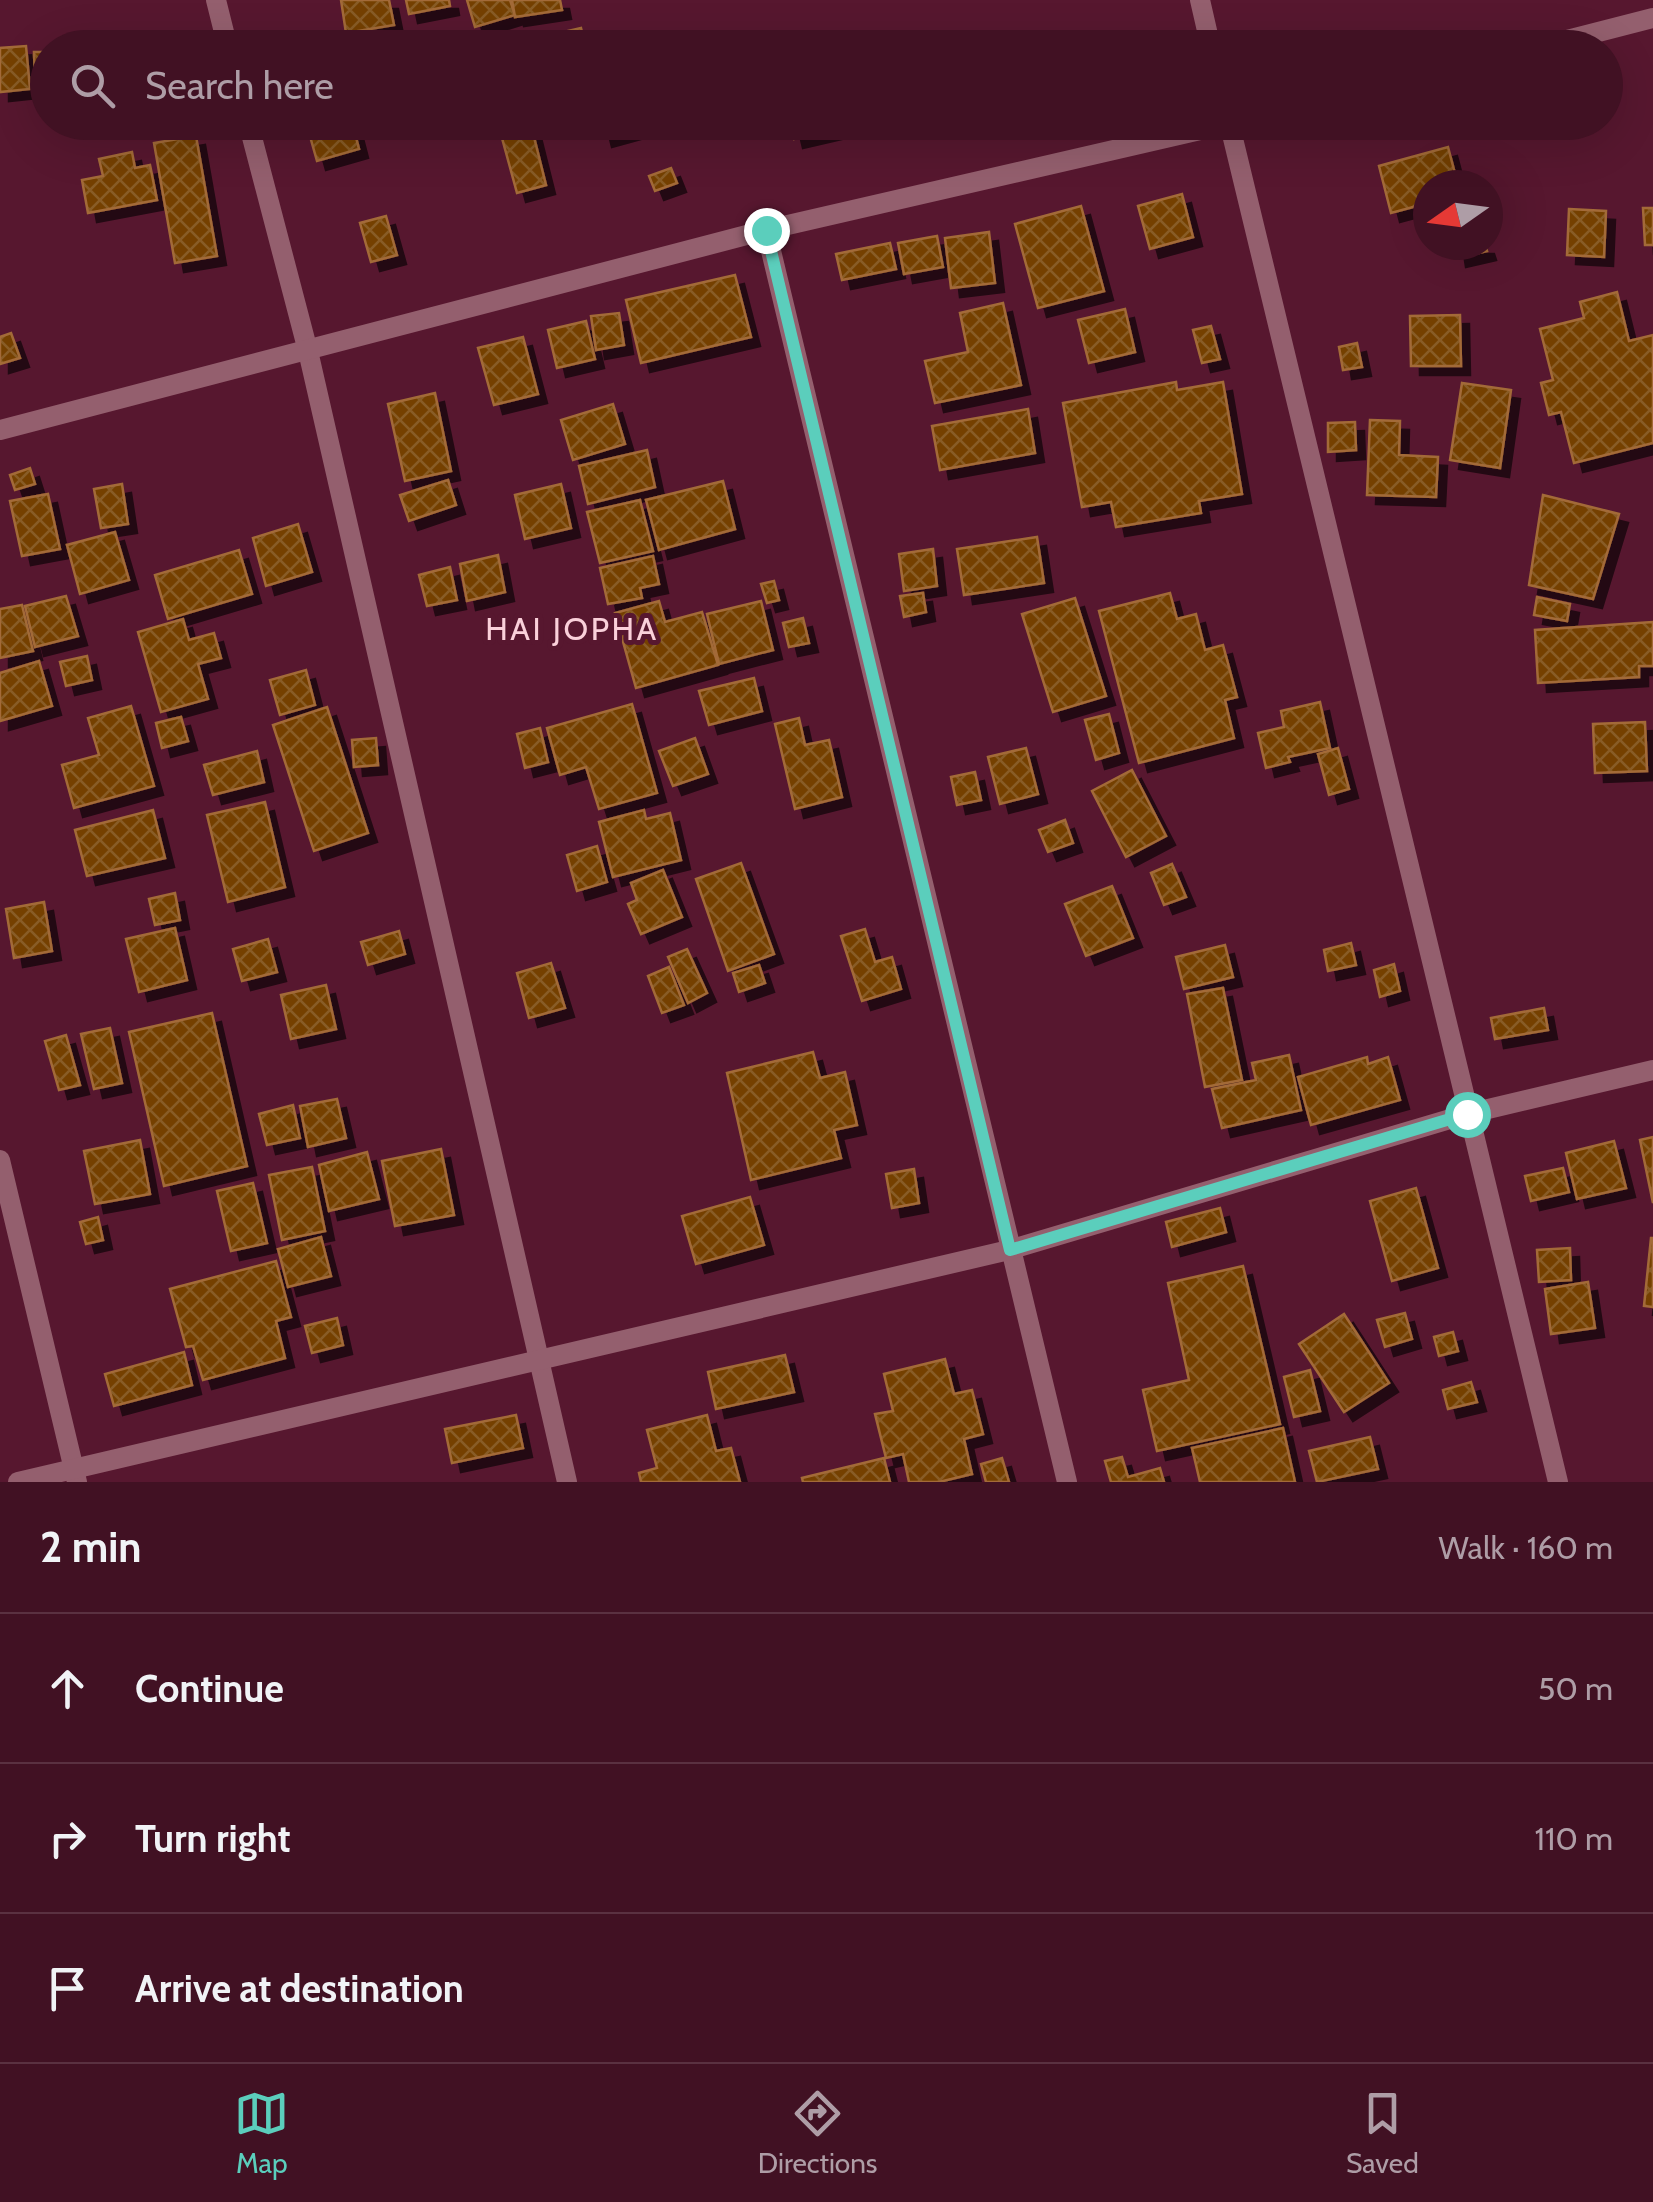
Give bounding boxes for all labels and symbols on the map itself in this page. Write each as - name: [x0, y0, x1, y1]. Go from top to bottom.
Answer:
- north arrow: [1413, 170, 1503, 260]
- route end: [744, 208, 790, 254]
- district label: HAI JOPHA: [485, 609, 659, 648]
- route start: [1445, 1092, 1491, 1138]

